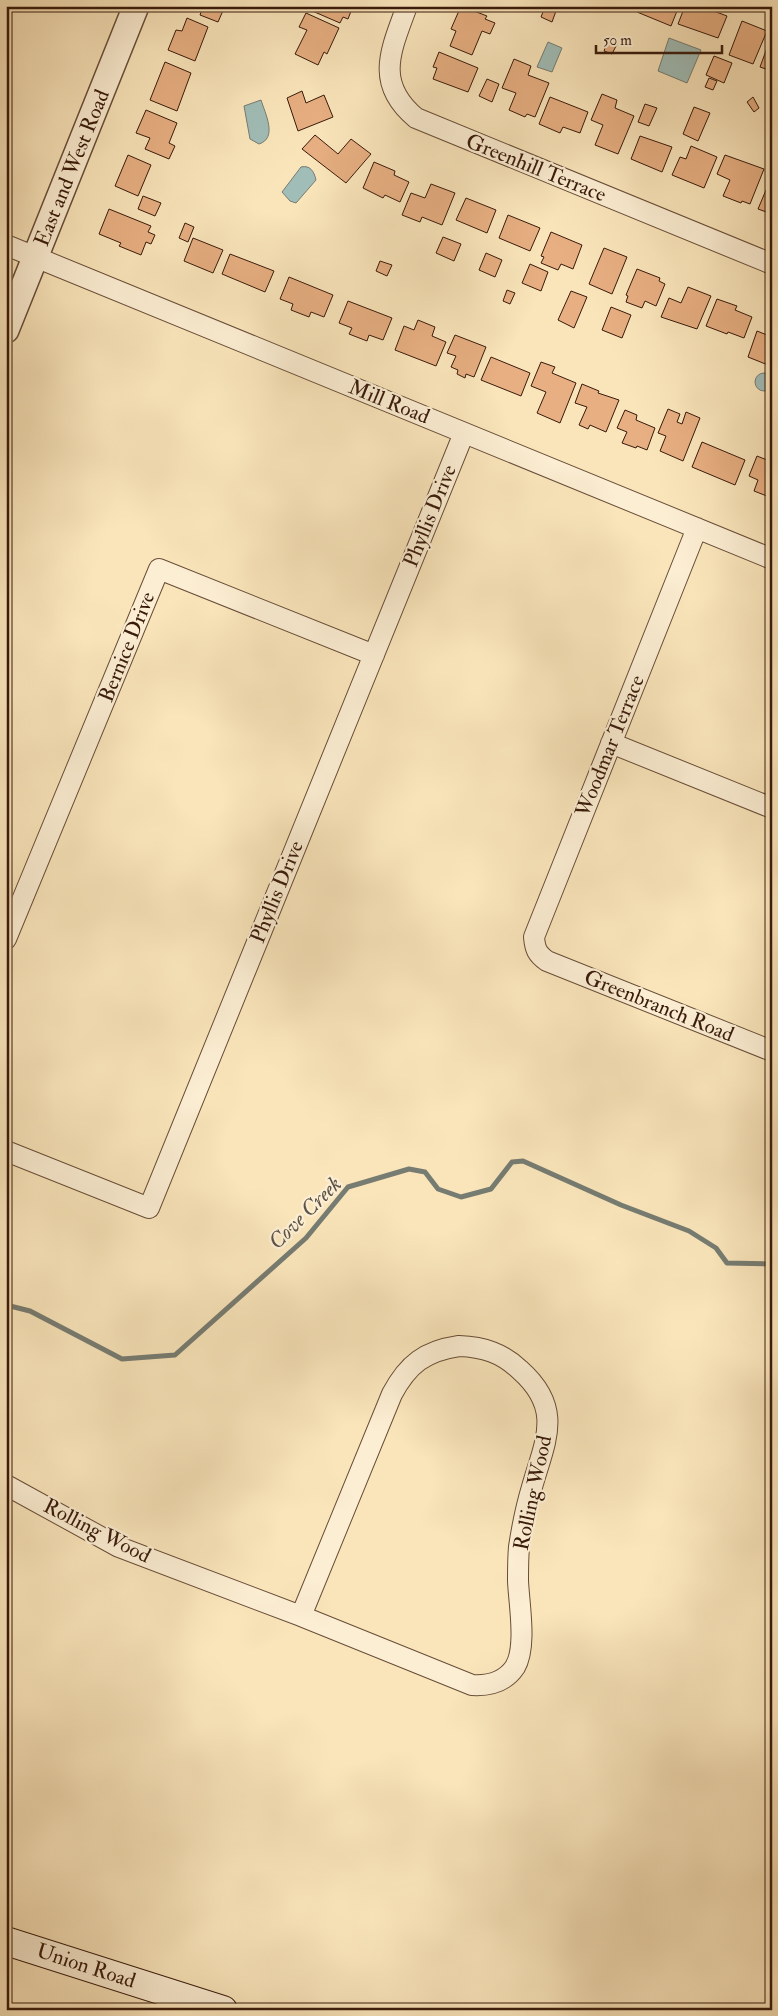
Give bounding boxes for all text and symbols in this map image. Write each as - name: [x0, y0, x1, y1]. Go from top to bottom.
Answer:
- scale bar: [596, 22, 722, 54]
- text: 50 m: [603, 31, 632, 50]
- street label: East and West Road: [28, 85, 116, 250]
- street label: Greenhill Terrace: [462, 128, 610, 208]
- street label: Mill Road: [345, 374, 434, 431]
- street label: Phyllis Drive: [397, 461, 463, 571]
- street label: Bernice Drive: [93, 588, 161, 706]
- street label: Woodmar Terrace: [569, 671, 651, 822]
- street label: Phyllis Drive: [244, 837, 310, 947]
- street label: Greenbranch Road: [580, 964, 738, 1049]
- water label: Cove Creek: [262, 1170, 348, 1256]
- street label: Rolling Wood: [508, 1432, 558, 1553]
- street label: Rolling Wood: [39, 1492, 156, 1570]
- street label: Union Road: [33, 1937, 140, 1995]

